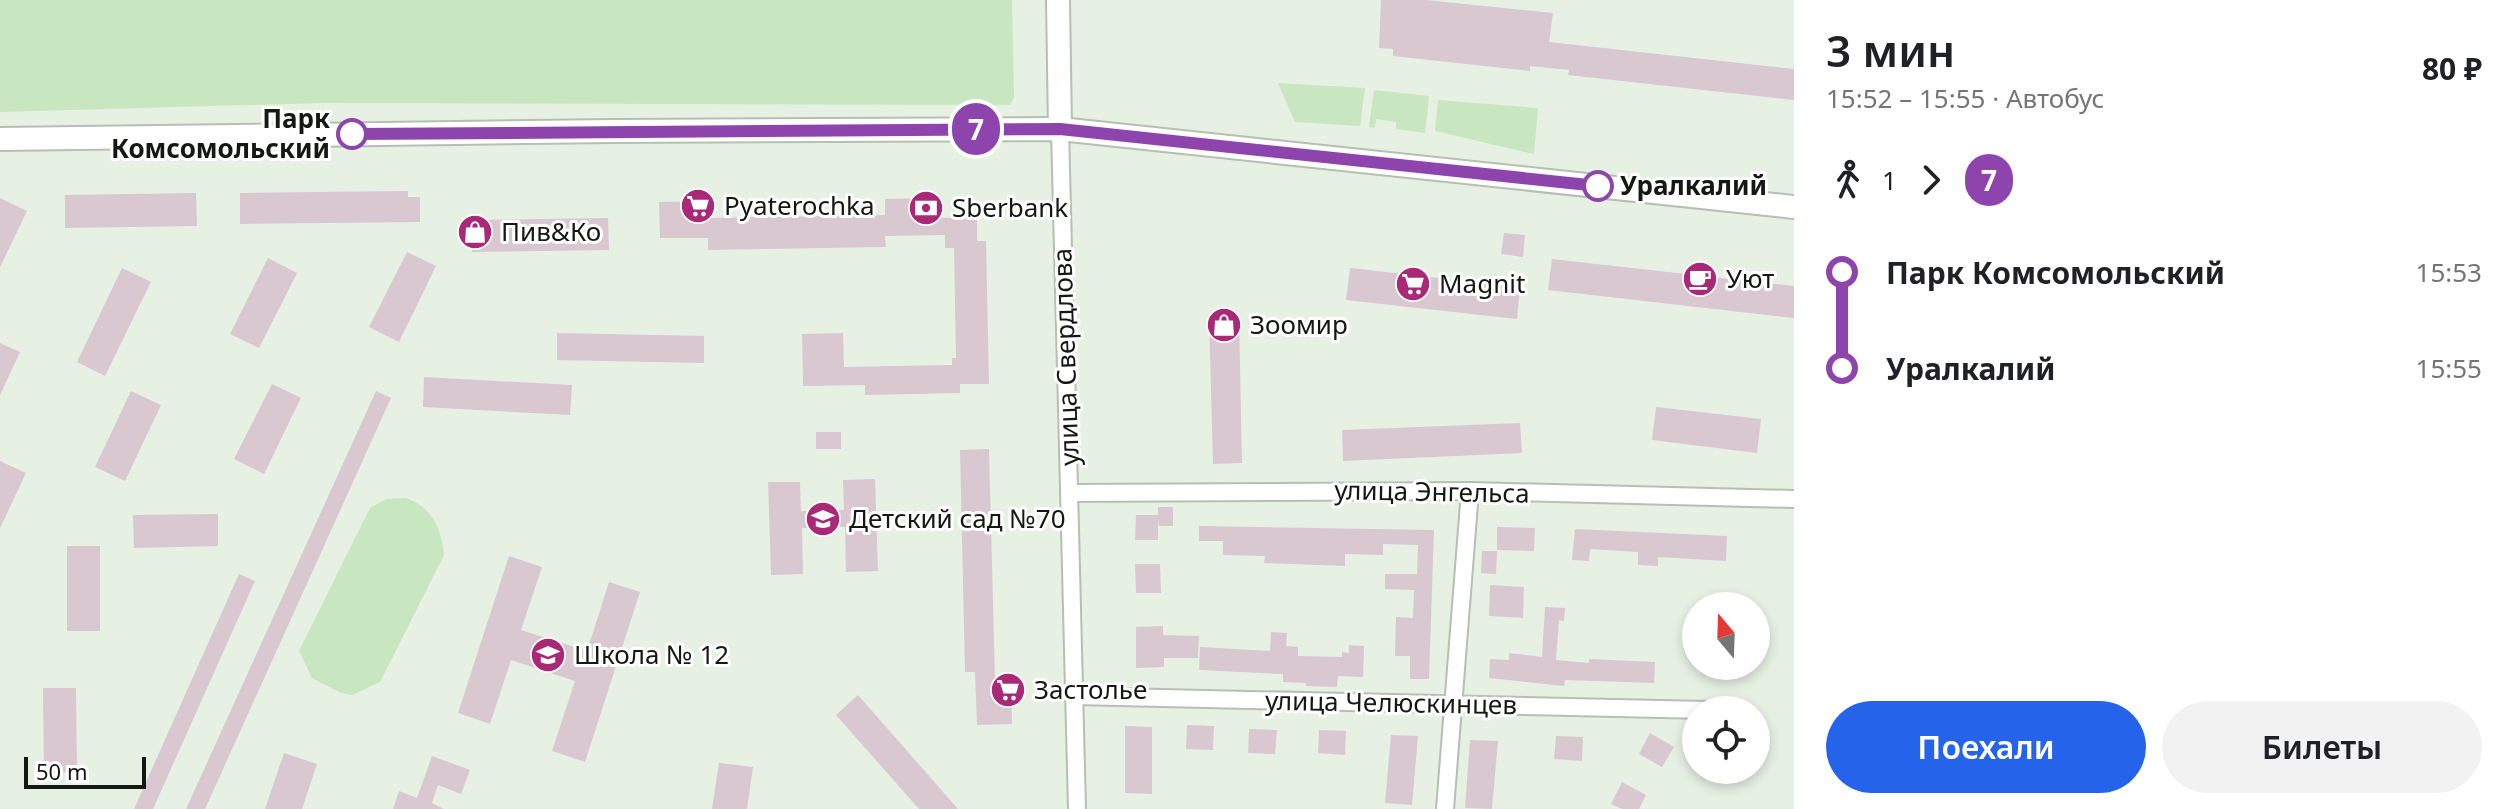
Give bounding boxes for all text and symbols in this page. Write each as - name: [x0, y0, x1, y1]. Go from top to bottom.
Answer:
- text: 3 мин: [1826, 20, 1955, 80]
- text: 80 ₽: [2422, 48, 2482, 89]
- text: 15:52 – 15:55 · Автобус: [1826, 80, 2104, 116]
- place label: Парк Комсомольский: [111, 100, 330, 166]
- line badge: 7: [950, 103, 1002, 155]
- text: 7: [968, 110, 984, 148]
- marker: Парк Комсомольский: [337, 119, 367, 149]
- icon: walk: [1826, 158, 1870, 202]
- icon: forward: [1909, 158, 1953, 202]
- text: 7: [1981, 161, 1997, 199]
- text: 1: [1882, 162, 1897, 198]
- place label: Уралкалий: [1620, 167, 1767, 203]
- marker: Уралкалий: [1583, 171, 1613, 201]
- supermarket icon: Pyaterochka: [679, 187, 717, 225]
- place label: Pyaterochka: [724, 187, 875, 223]
- bank icon: Sberbank: [907, 189, 945, 227]
- place label: Sberbank: [952, 189, 1068, 225]
- shop icon: Пив&Ко: [456, 213, 494, 251]
- place label: Пив&Ко: [501, 213, 601, 249]
- street label: улица Свердлова: [1043, 248, 1087, 467]
- text: Парк Комсомольский: [1886, 252, 2225, 293]
- text: 15:53: [2416, 254, 2482, 290]
- cafe icon: Уют: [1681, 260, 1719, 298]
- place label: Уют: [1726, 260, 1774, 296]
- supermarket icon: Magnit: [1394, 265, 1432, 303]
- place label: Magnit: [1439, 265, 1525, 301]
- shop icon: Зоомир: [1205, 306, 1243, 344]
- place label: Зоомир: [1250, 306, 1348, 342]
- text: Уралкалий: [1886, 348, 2056, 389]
- text: 15:55: [2416, 350, 2482, 386]
- street label: улица Энгельса: [1334, 471, 1530, 511]
- school or university icon: Детский сад №70: [804, 500, 842, 538]
- place label: Детский сад №70: [849, 500, 1066, 536]
- north arrow: [1682, 592, 1770, 680]
- map controls: [1682, 592, 1770, 784]
- school or university icon: Школа № 12: [529, 636, 567, 674]
- place label: Школа № 12: [574, 636, 729, 672]
- supermarket icon: Застолье: [989, 671, 1027, 709]
- place label: Застолье: [1034, 671, 1147, 707]
- street label: улица Челюскинцев: [1265, 682, 1517, 722]
- button: locate: [1682, 696, 1770, 784]
- button: Поехали: [1826, 701, 2146, 793]
- button: Билеты: [2162, 701, 2482, 793]
- scale bar: [24, 753, 146, 789]
- text: 50 m: [36, 756, 87, 786]

